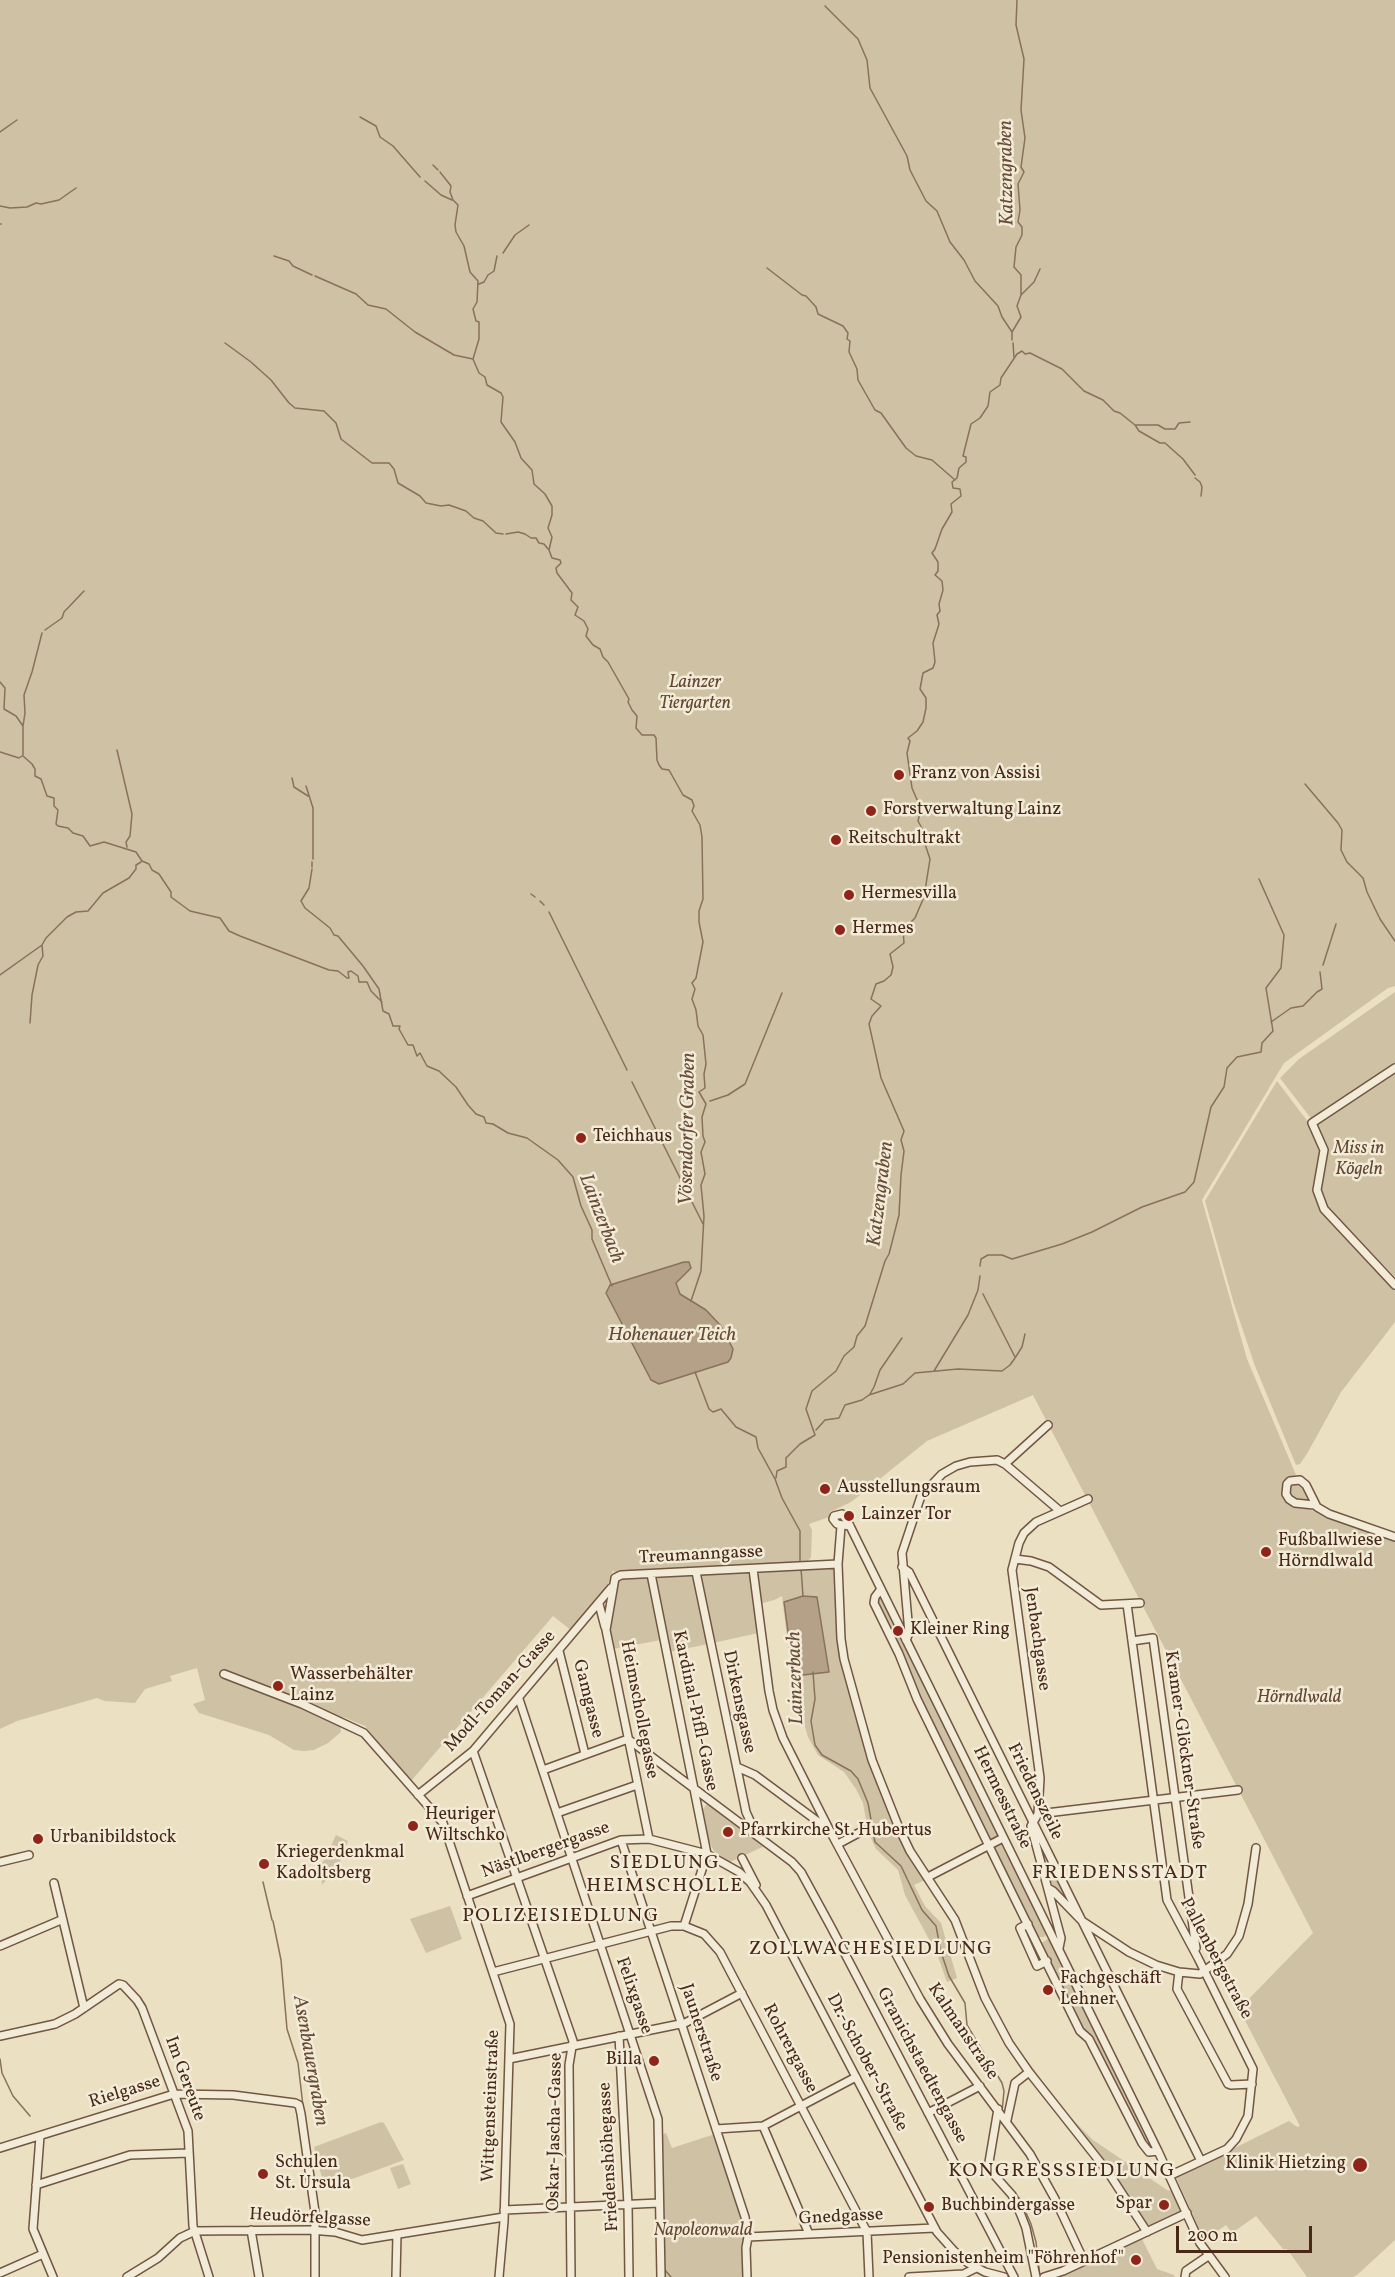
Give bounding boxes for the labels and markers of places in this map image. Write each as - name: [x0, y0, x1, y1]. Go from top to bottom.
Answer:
- place label: Franz von Assisi: [911, 764, 1040, 786]
- marker: Franz von Assisi: [892, 768, 906, 782]
- place label: Forstverwaltung Lainz: [883, 800, 1061, 822]
- marker: Forstverwaltung Lainz: [864, 804, 878, 818]
- place label: Reitschultrakt: [848, 829, 961, 851]
- marker: Reitschultrakt: [829, 833, 843, 847]
- place label: Hermesvilla: [861, 884, 957, 906]
- marker: Hermesvilla: [842, 888, 856, 902]
- place label: Hermes: [852, 919, 914, 941]
- marker: Hermes: [833, 923, 847, 937]
- place label: Teichhaus: [593, 1127, 672, 1149]
- marker: Teichhaus: [574, 1131, 588, 1145]
- place label: Ausstellungsraum: [837, 1478, 981, 1500]
- marker: Ausstellungsraum: [818, 1482, 832, 1496]
- place label: Lainzer Tor: [861, 1505, 951, 1527]
- marker: Lainzer Tor: [842, 1509, 856, 1523]
- place label: Fußballwiese Hörndlwald: [1278, 1531, 1382, 1574]
- marker: Fußballwiese Hörndlwald: [1259, 1545, 1273, 1559]
- place label: Kleiner Ring: [910, 1620, 1010, 1642]
- marker: Kleiner Ring: [891, 1624, 905, 1638]
- place label: Wasserbehälter Lainz: [290, 1665, 413, 1708]
- marker: Wasserbehälter Lainz: [271, 1679, 285, 1693]
- place label: Heuriger Wiltschko: [425, 1805, 505, 1848]
- marker: Heuriger Wiltschko: [406, 1819, 420, 1833]
- place label: Pfarrkirche St. Hubertus: [740, 1821, 932, 1843]
- marker: Pfarrkirche St. Hubertus: [721, 1825, 735, 1839]
- place label: Urbanibildstock: [50, 1828, 176, 1850]
- marker: Urbanibildstock: [31, 1832, 45, 1846]
- place label: Kriegerdenkmal Kadoltsberg: [276, 1843, 404, 1886]
- marker: Kriegerdenkmal Kadoltsberg: [257, 1857, 271, 1871]
- place label: Fachgeschäft Lehner: [1060, 1969, 1162, 2012]
- marker: Fachgeschäft Lehner: [1041, 1983, 1055, 1997]
- place label: Billa: [606, 2050, 642, 2072]
- marker: Billa: [647, 2054, 661, 2068]
- place label: Schulen St. Ursula: [275, 2153, 351, 2196]
- place label: Klinik Hietzing: [1225, 2154, 1346, 2176]
- marker: Klinik Hietzing: [1351, 2156, 1369, 2174]
- marker: Schulen St. Ursula: [256, 2167, 270, 2181]
- place label: Spar: [1115, 2194, 1152, 2216]
- place label: Buchbindergasse: [941, 2196, 1075, 2218]
- marker: Spar: [1157, 2198, 1171, 2212]
- marker: Buchbindergasse: [922, 2200, 936, 2214]
- place label: Pensionistenheim "Föhrenhof": [882, 2249, 1124, 2271]
- marker: Pensionistenheim "Föhrenhof": [1129, 2253, 1143, 2267]

